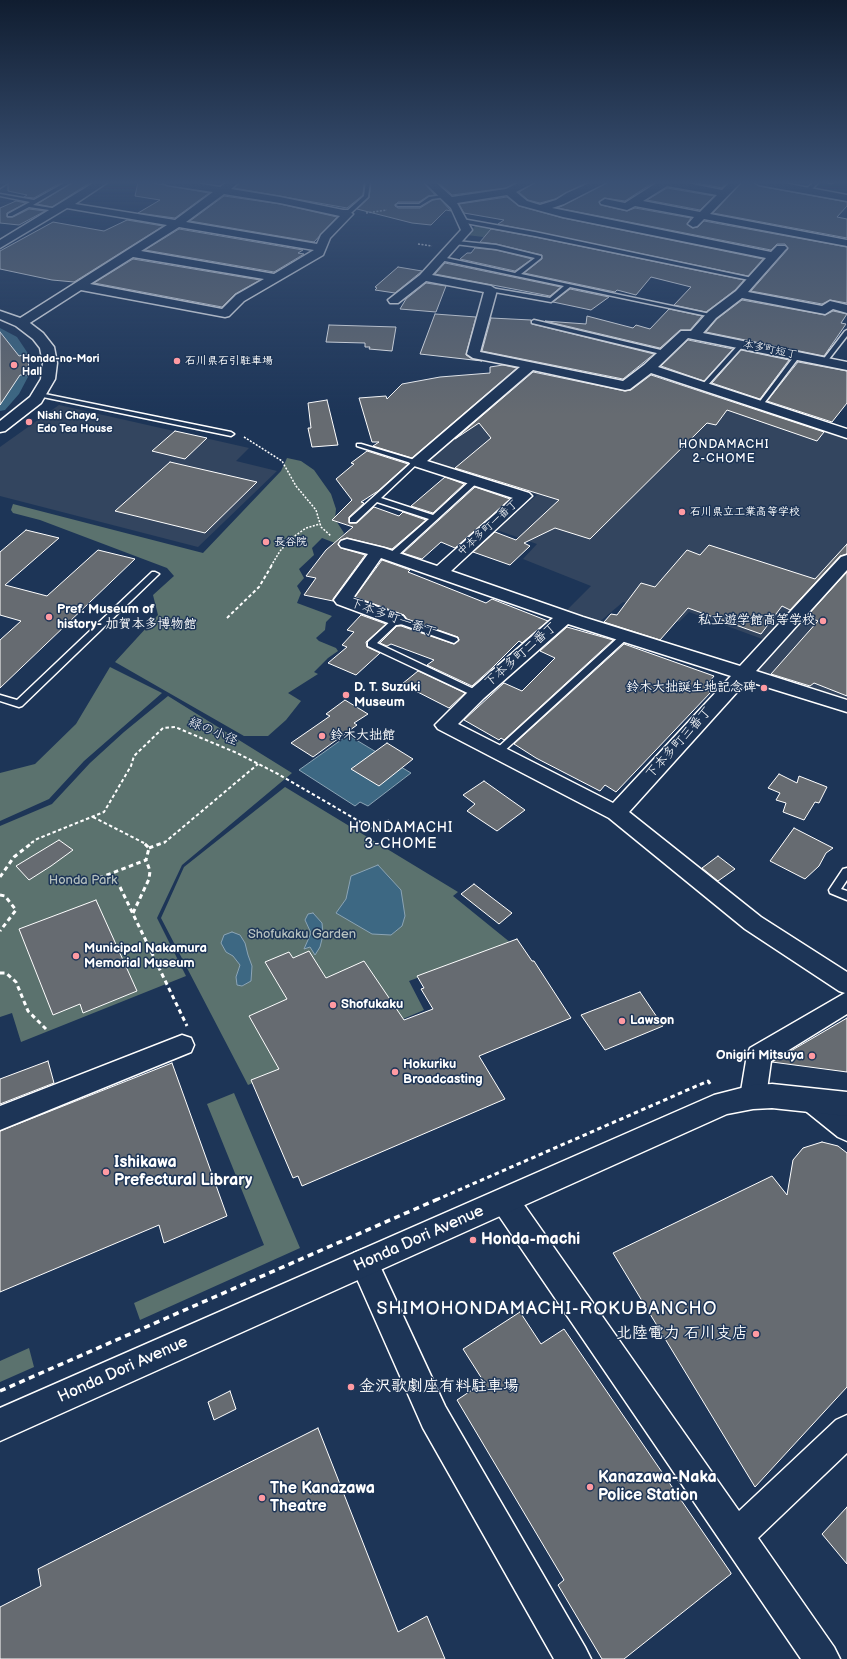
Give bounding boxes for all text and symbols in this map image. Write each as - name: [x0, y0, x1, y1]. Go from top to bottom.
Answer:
- street label: 本多町短丁: [742, 338, 798, 362]
- place label: Honda-no-Mori Hall: [22, 352, 100, 378]
- place label: 石川県石引駐車場: [185, 354, 273, 368]
- marker: 石川県石引駐車場: [172, 356, 182, 366]
- marker: Honda-no-Mori Hall: [9, 360, 19, 370]
- place label: Nishi Chaya, Edo Tea House: [37, 409, 113, 435]
- marker: Nishi Chaya, Edo Tea House: [24, 417, 34, 427]
- district label: HONDAMACHI 2-CHOME: [678, 438, 770, 466]
- street label: 中本多町一番丁: [455, 497, 521, 559]
- place label: 石川県立工業高等学校: [690, 505, 800, 519]
- marker: 石川県立工業高等学校: [677, 507, 687, 517]
- place label: 長谷院: [274, 535, 307, 549]
- marker: 長谷院: [261, 537, 271, 547]
- street label: 下本多町一番丁: [348, 595, 438, 641]
- place label: Pref. Museum of history- 加賀本多博物館: [57, 602, 196, 633]
- marker: Pref. Museum of history- 加賀本多博物館: [44, 612, 54, 622]
- place label: 私立遊学館高等学校: [698, 613, 815, 629]
- marker: 私立遊学館高等学校: [818, 616, 828, 626]
- street label: 下本多町二番丁: [482, 619, 560, 691]
- place label: D. T. Suzuki Museum: [354, 680, 420, 711]
- place label: 鈴木大拙誕生地記念碑: [626, 680, 756, 696]
- marker: 鈴木大拙誕生地記念碑: [759, 683, 769, 693]
- marker: D. T. Suzuki Museum: [341, 690, 351, 700]
- street label: 下本多町三番丁: [643, 704, 715, 782]
- street label: 緑の小径: [186, 715, 240, 749]
- place label: 鈴木大拙館: [330, 728, 395, 744]
- marker: 鈴木大拙館: [317, 731, 327, 741]
- district label: HONDAMACHI 3-CHOME: [349, 820, 453, 852]
- park label: Honda Park: [49, 873, 117, 889]
- park label: Shofukaku Garden: [248, 927, 356, 943]
- place label: Municipal Nakamura Memorial Museum: [84, 941, 207, 972]
- marker: Municipal Nakamura Memorial Museum: [71, 951, 81, 961]
- place label: Shofukaku: [341, 997, 403, 1013]
- marker: Shofukaku: [328, 1000, 338, 1010]
- place label: Lawson: [630, 1013, 674, 1029]
- marker: Lawson: [617, 1016, 627, 1026]
- place label: Onigiri Mitsuya: [716, 1048, 804, 1064]
- marker: Onigiri Mitsuya: [807, 1051, 817, 1061]
- place label: Hokuriku Broadcasting: [403, 1057, 483, 1088]
- marker: Hokuriku Broadcasting: [390, 1067, 400, 1077]
- place label: Ishikawa Prefectural Library: [114, 1153, 252, 1191]
- marker: Ishikawa Prefectural Library: [101, 1167, 111, 1177]
- street label: Honda Dori Avenue: [351, 1202, 487, 1276]
- place label: Honda-machi: [481, 1230, 580, 1250]
- marker: Honda-machi: [468, 1235, 478, 1245]
- district label: SHIMOHONDAMACHI-ROKUBANCHO: [377, 1298, 717, 1320]
- place label: 北陸電力 石川支店: [616, 1324, 748, 1344]
- marker: 北陸電力 石川支店: [751, 1329, 761, 1339]
- street label: Honda Dori Avenue: [55, 1333, 191, 1407]
- place label: 金沢歌劇座有料駐車場: [359, 1377, 519, 1397]
- marker: 金沢歌劇座有料駐車場: [346, 1382, 356, 1392]
- place label: Kanazawa-Naka Police Station: [598, 1468, 717, 1506]
- place label: The Kanazawa Theatre: [270, 1479, 375, 1517]
- marker: Kanazawa-Naka Police Station: [585, 1482, 595, 1492]
- marker: The Kanazawa Theatre: [257, 1493, 267, 1503]

